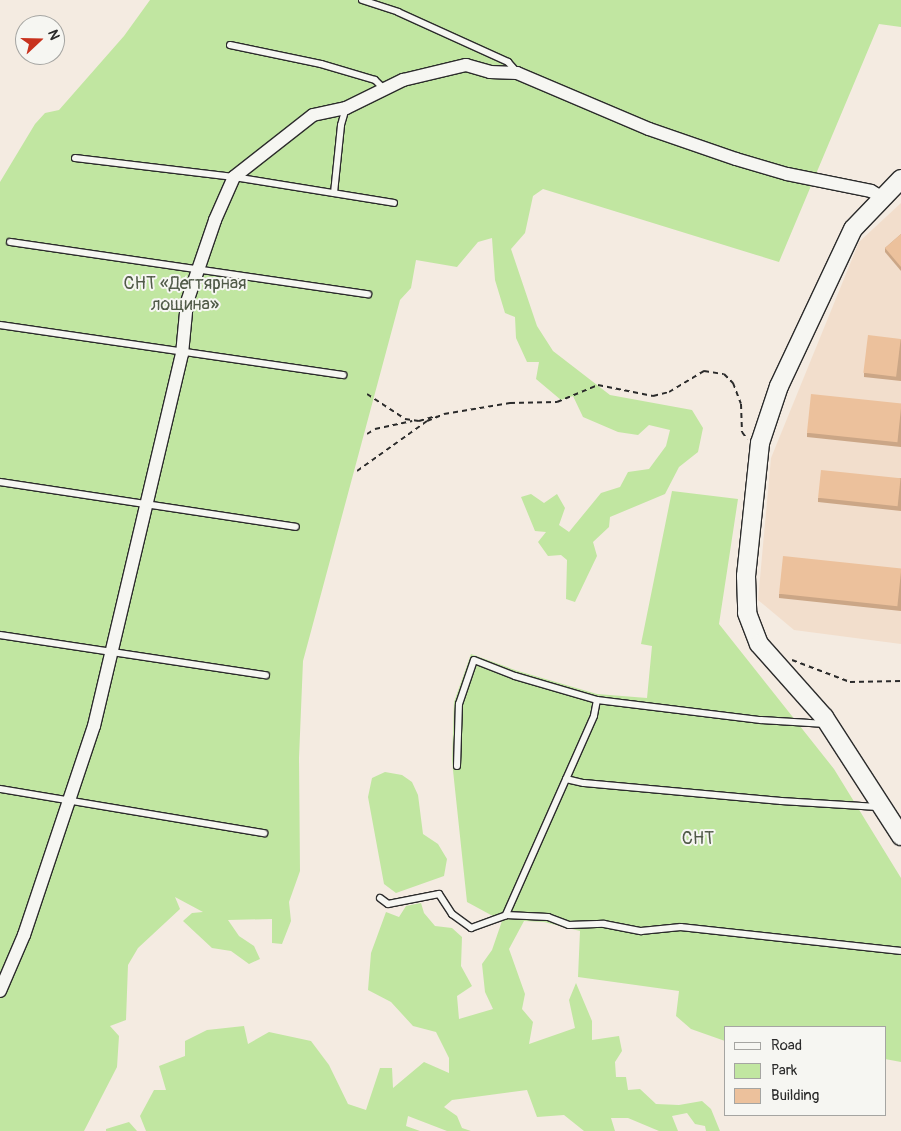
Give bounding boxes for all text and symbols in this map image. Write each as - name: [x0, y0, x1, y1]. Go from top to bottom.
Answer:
- north arrow: [15, 15, 65, 65]
- text: N: [44, 27, 63, 42]
- park label: СНТ «Дегтярная лощина»: [124, 274, 246, 316]
- park label: СНТ: [682, 828, 714, 850]
- legend: [724, 1026, 886, 1116]
- text: Road: [771, 1036, 802, 1055]
- text: Park: [771, 1061, 797, 1080]
- text: Building: [771, 1086, 819, 1105]

